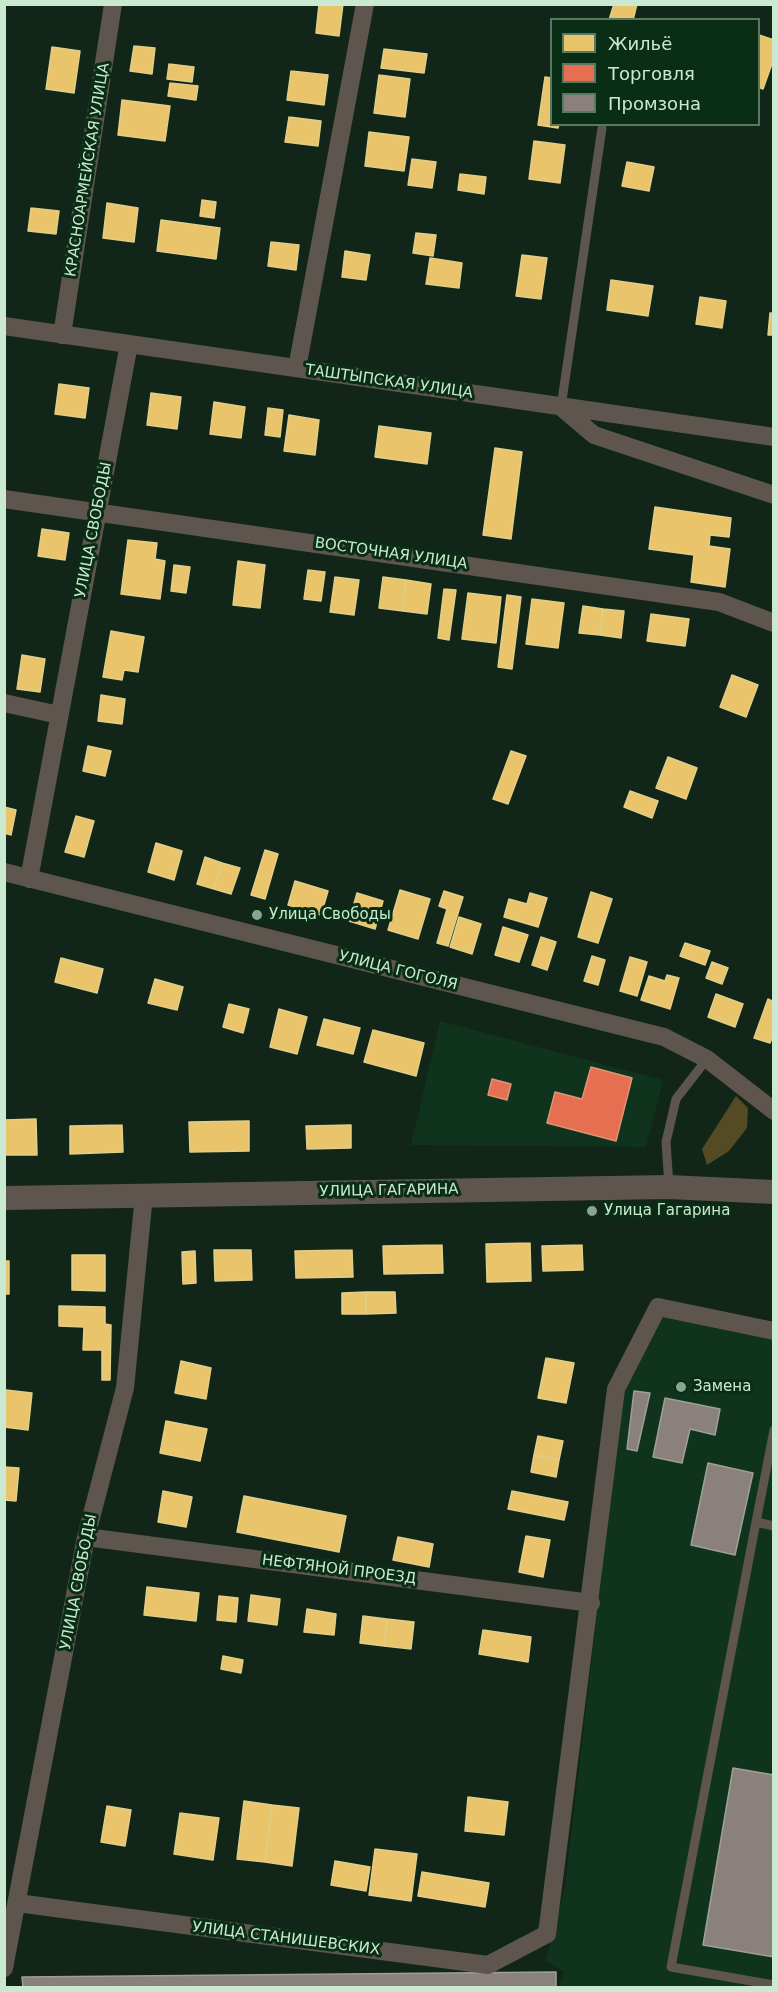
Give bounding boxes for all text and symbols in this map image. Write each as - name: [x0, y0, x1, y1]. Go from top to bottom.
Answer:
- legend: [550, 18, 760, 126]
- text: Жильё: [608, 33, 672, 54]
- street label: КРАСНОАРМЕЙСКАЯ УЛИЦА: [62, 62, 114, 278]
- text: Торговля: [608, 63, 695, 84]
- text: Промзона: [608, 93, 701, 114]
- street label: ТАШТЫПСКАЯ УЛИЦА: [304, 361, 474, 403]
- street label: УЛИЦА СВОБОДЫ: [72, 461, 116, 599]
- street label: ВОСТОЧНАЯ УЛИЦА: [313, 534, 469, 574]
- place label: Улица Свободы: [269, 906, 391, 924]
- marker: Улица Свободы: [250, 908, 264, 922]
- street label: УЛИЦА ГОГОЛЯ: [337, 948, 459, 994]
- street label: УЛИЦА ГАГАРИНА: [319, 1181, 459, 1201]
- place label: Улица Гагарина: [604, 1202, 730, 1220]
- marker: Улица Гагарина: [585, 1204, 599, 1218]
- place label: Замена: [693, 1378, 751, 1396]
- marker: Замена: [674, 1380, 688, 1394]
- street label: УЛИЦА СВОБОДЫ: [57, 1513, 101, 1651]
- street label: НЕФТЯНОЙ ПРОЕЗД: [261, 1552, 417, 1588]
- street label: УЛИЦА СТАНИШЕВСКИХ: [191, 1919, 381, 1959]

